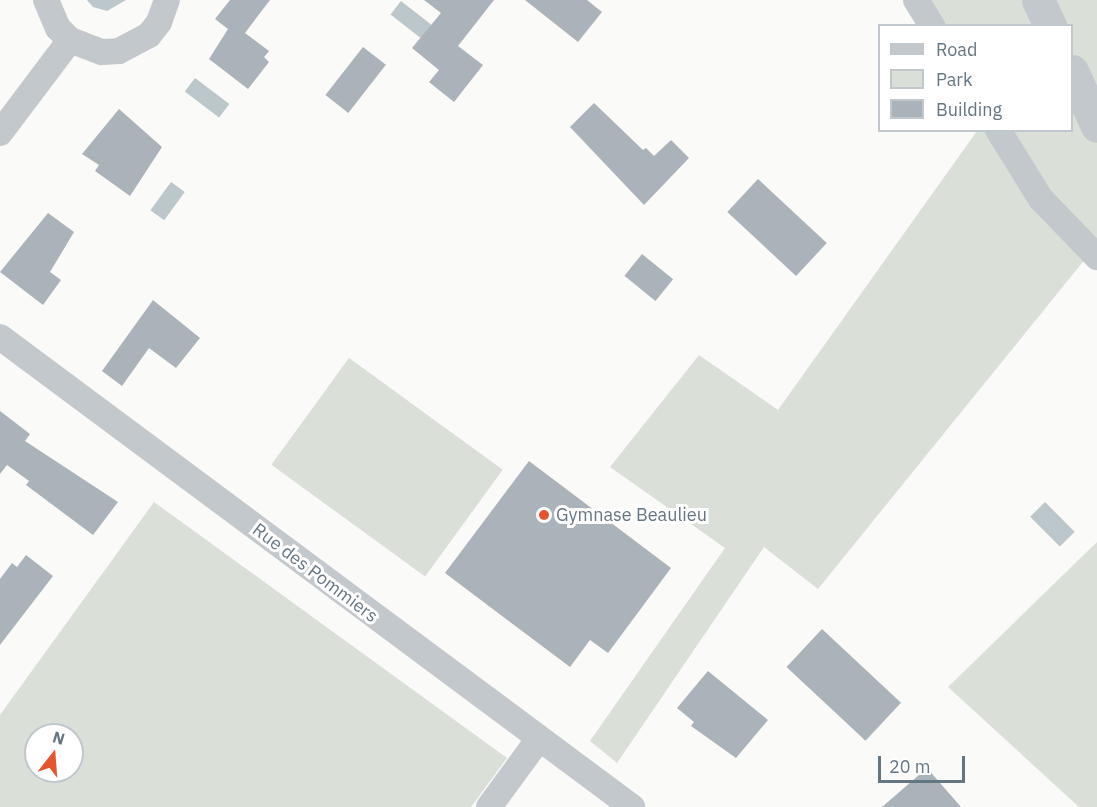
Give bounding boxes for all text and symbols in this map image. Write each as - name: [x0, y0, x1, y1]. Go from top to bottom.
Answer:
- legend: [878, 24, 1073, 132]
- text: Road: [936, 38, 977, 61]
- text: Park: [936, 68, 972, 91]
- text: Building: [936, 98, 1002, 121]
- place label: Gymnase Beaulieu: [556, 504, 707, 526]
- marker: Gymnase Beaulieu: [537, 508, 551, 522]
- street label: Rue des Pommiers: [248, 519, 382, 627]
- north arrow: [24, 723, 84, 783]
- text: N: [50, 726, 67, 749]
- scale bar: [881, 744, 968, 782]
- text: 20 m: [889, 755, 931, 778]

